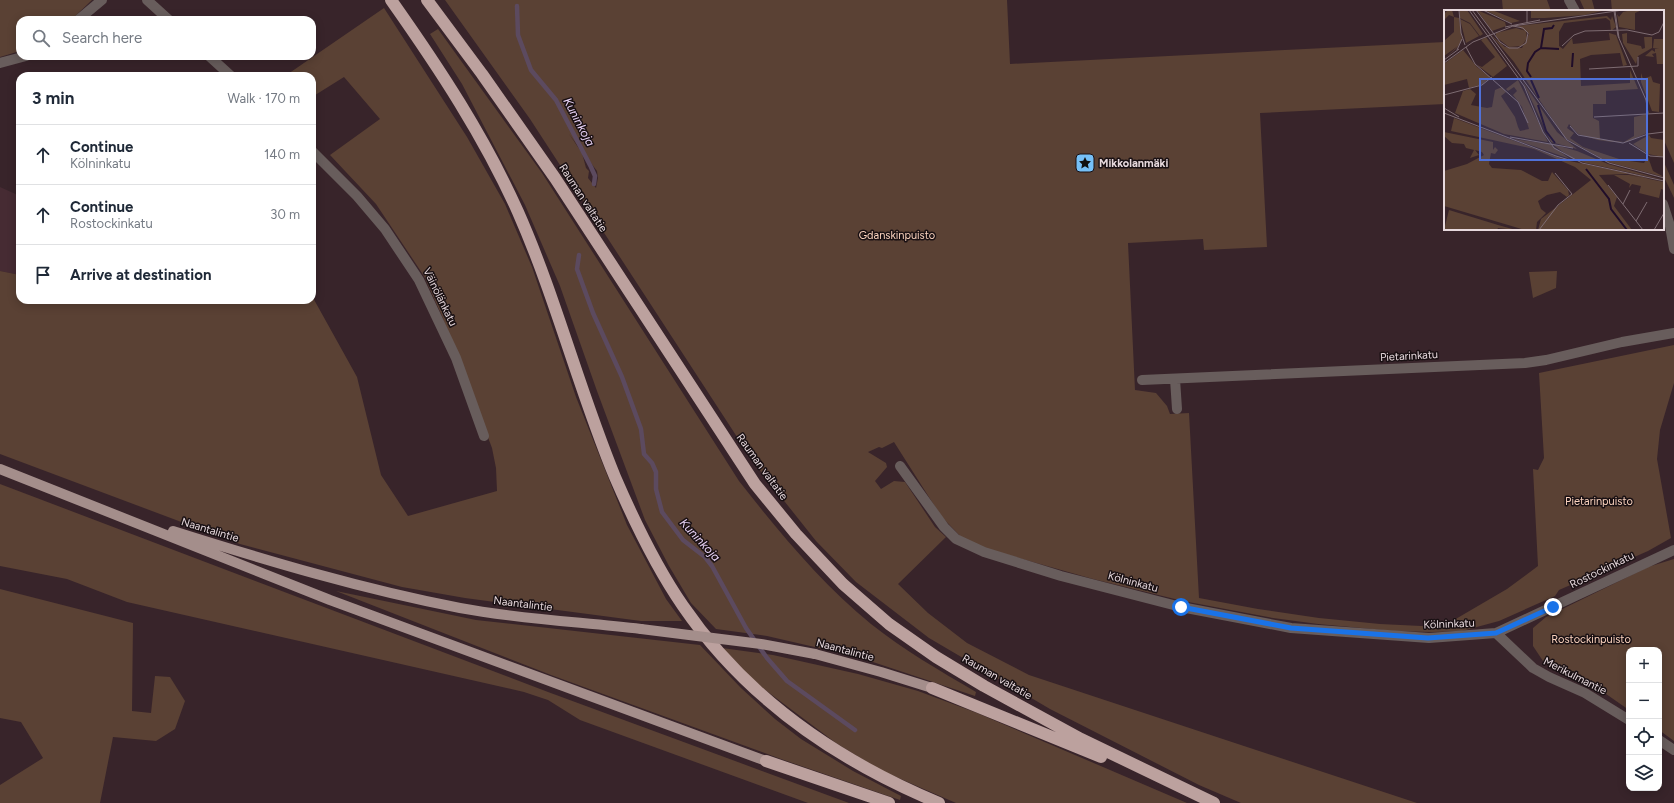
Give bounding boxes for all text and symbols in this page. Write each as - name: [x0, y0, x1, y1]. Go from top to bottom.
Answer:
- inset map: [1444, 10, 1664, 230]
- search box: [16, 16, 316, 60]
- icon: search: [30, 27, 52, 49]
- text: Search here: [62, 29, 142, 47]
- text: 3 min: [32, 88, 74, 108]
- text: Walk · 170 m: [228, 91, 300, 106]
- water label: Kuninkoja: [560, 95, 598, 149]
- text: Continue: [70, 138, 133, 156]
- icon: ahead: [32, 144, 54, 166]
- text: 140 m: [264, 147, 300, 162]
- place icon: Mikkolanmäki: [1074, 152, 1096, 174]
- text: Kölninkatu: [70, 156, 131, 171]
- place label: Mikkolanmäki: [1099, 157, 1168, 170]
- street label: Rauman valtatie: [556, 162, 610, 234]
- text: Continue: [70, 198, 133, 216]
- icon: ahead: [32, 204, 54, 226]
- text: 30 m: [270, 207, 300, 222]
- text: Rostockinkatu: [70, 216, 153, 231]
- park label: Gdanskinpuisto: [859, 229, 935, 242]
- icon: arrive: [32, 264, 54, 286]
- text: Arrive at destination: [70, 266, 211, 284]
- street label: Väinölänkatu: [420, 266, 460, 328]
- street label: Pietarinkatu: [1380, 348, 1438, 364]
- street label: Rauman valtatie: [734, 431, 790, 503]
- park label: Pietarinpuisto: [1565, 495, 1633, 508]
- street label: Naantalintie: [180, 515, 240, 545]
- water label: Kuninkoja: [677, 516, 723, 564]
- street label: Rostockinkatu: [1568, 549, 1636, 591]
- street label: Kölninkatu: [1107, 569, 1159, 595]
- street label: Naantalintie: [493, 594, 553, 614]
- route start: [1172, 598, 1190, 616]
- route end: [1544, 598, 1562, 616]
- street label: Kölninkatu: [1423, 617, 1475, 631]
- park label: Rostockinpuisto: [1551, 633, 1631, 646]
- street label: Naantalintie: [815, 636, 875, 664]
- map controls: [1626, 647, 1662, 791]
- button: +: [1626, 647, 1662, 683]
- street label: Rauman valtatie: [960, 652, 1034, 702]
- street label: Merikulmantie: [1541, 654, 1609, 698]
- button: −: [1626, 683, 1662, 719]
- button: locate: [1626, 719, 1662, 755]
- button: layers: [1626, 755, 1662, 791]

